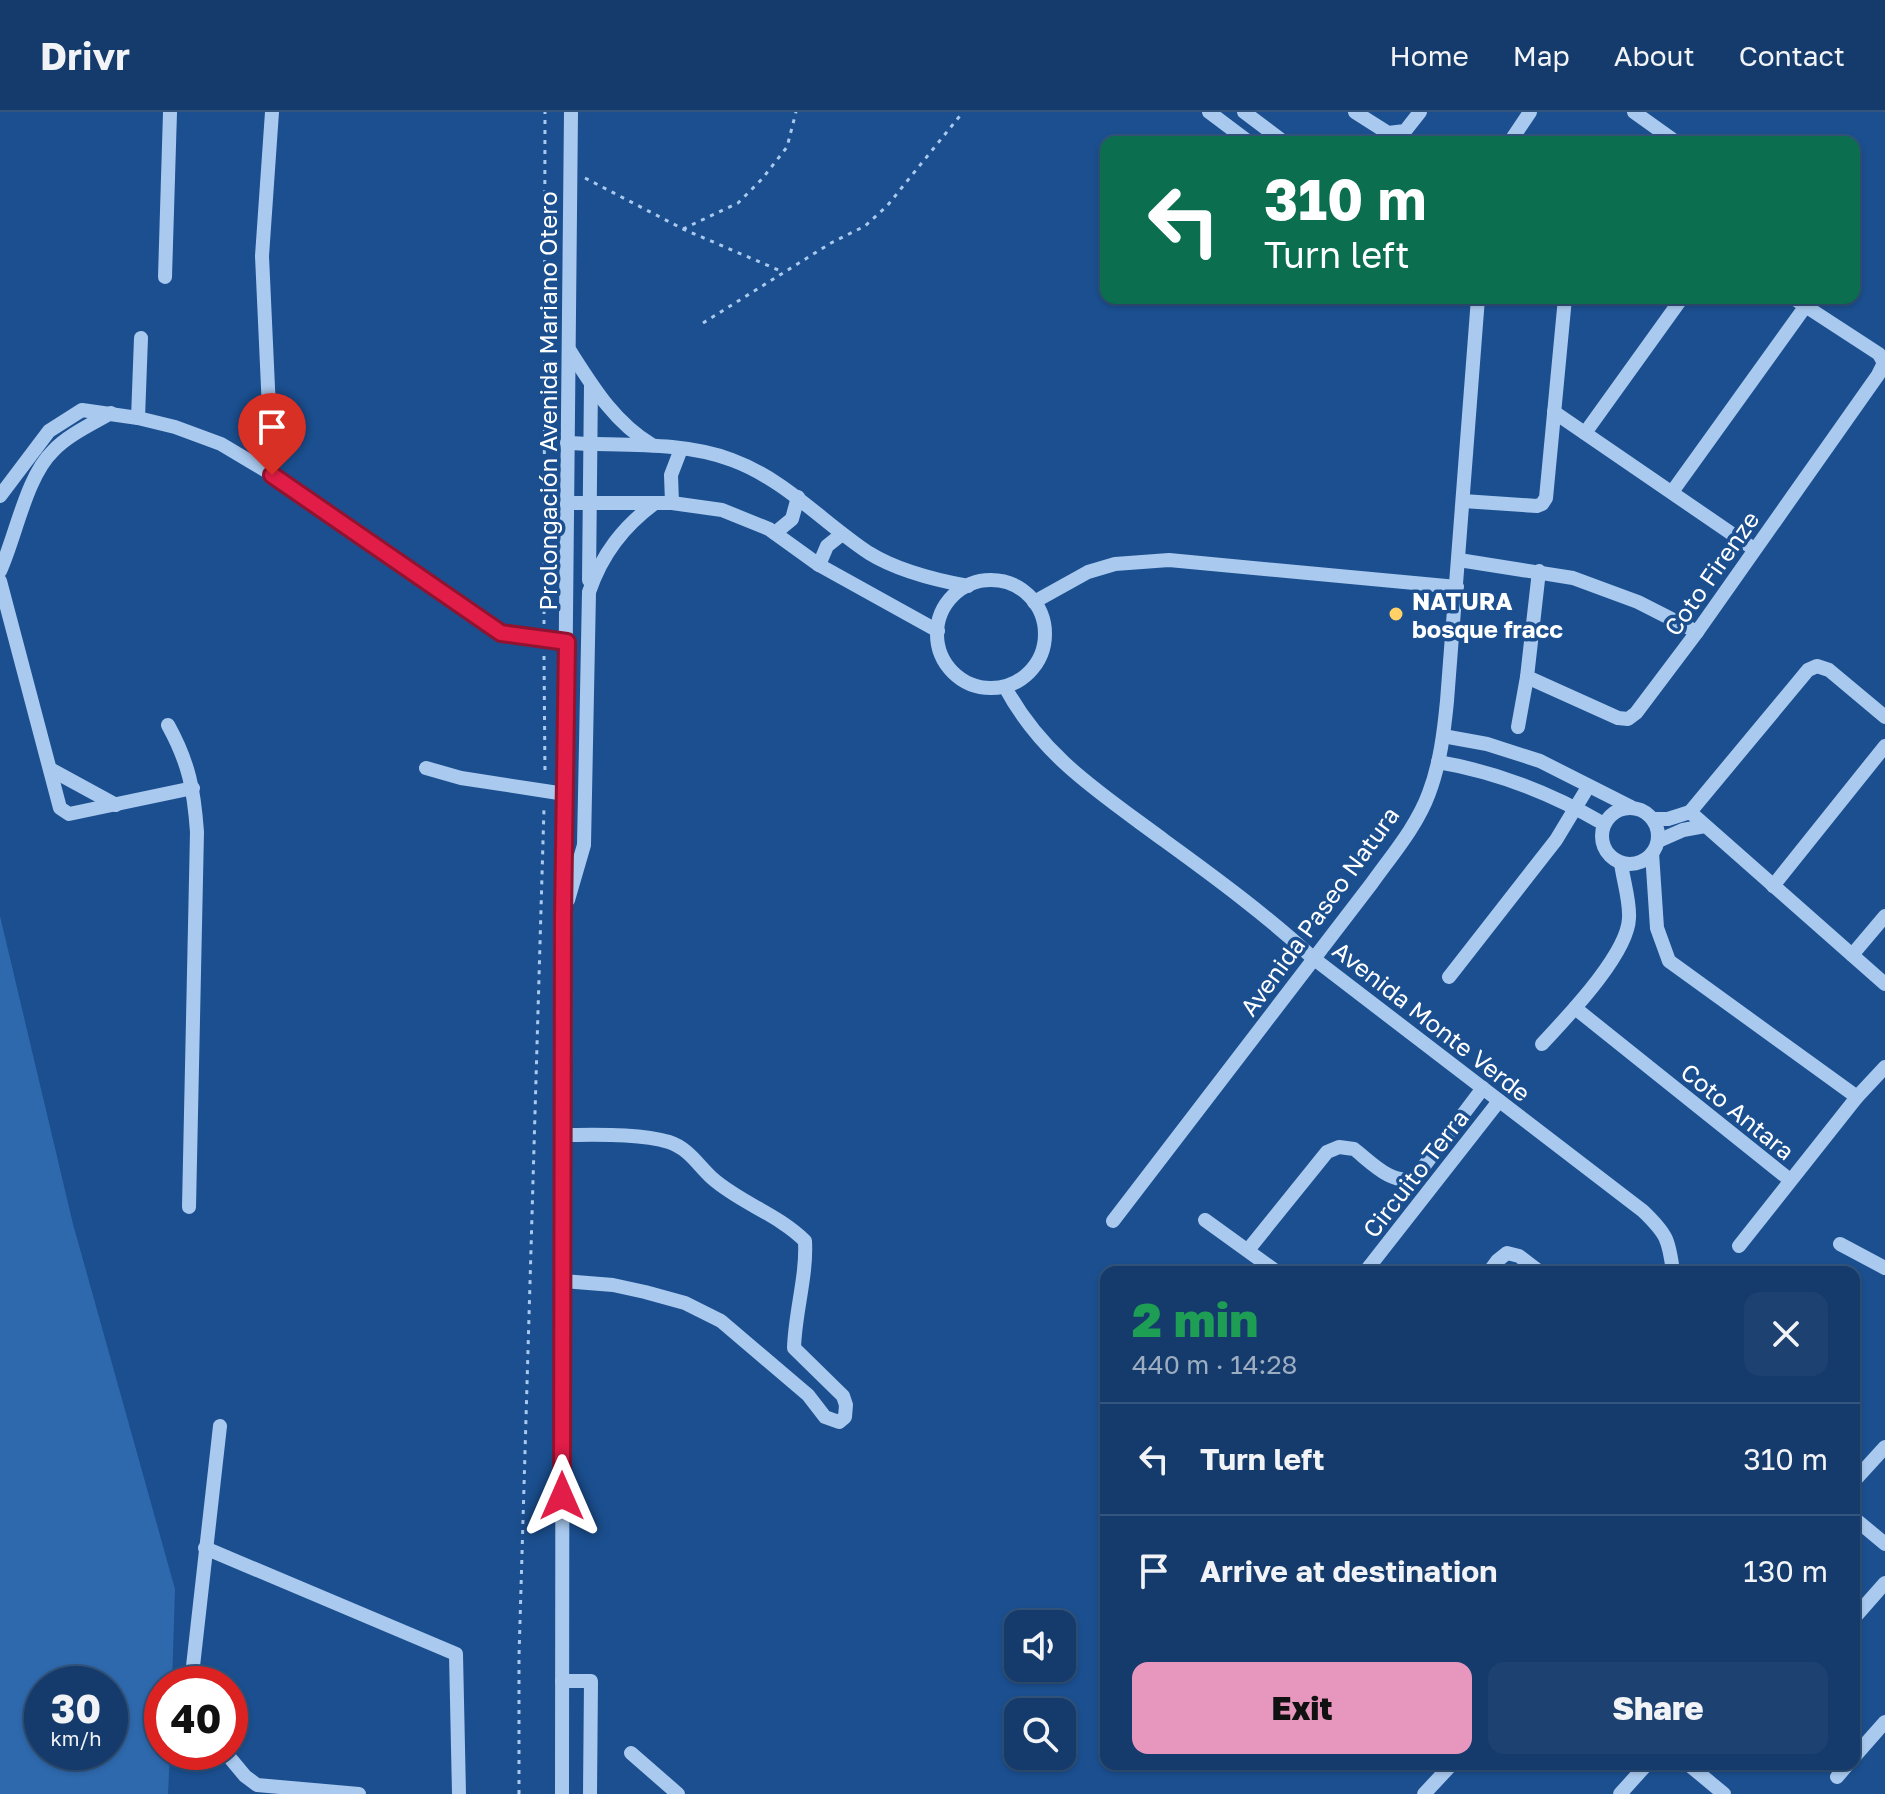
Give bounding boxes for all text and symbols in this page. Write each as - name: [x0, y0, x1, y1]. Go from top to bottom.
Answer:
- text: Drivr: [40, 33, 130, 78]
- text: Home: [1390, 39, 1469, 72]
- text: Map: [1513, 39, 1570, 72]
- text: About: [1614, 39, 1695, 72]
- text: Contact: [1739, 39, 1845, 72]
- text: 310 m: [1264, 165, 1426, 232]
- icon: left: [1132, 168, 1236, 272]
- street label: Prolongación Avenida Mariano Otero: [533, 191, 562, 611]
- text: Turn left: [1264, 233, 1410, 276]
- pin: [238, 393, 306, 475]
- icon: arrive: [250, 405, 294, 449]
- street label: Coto Firenze: [1657, 505, 1765, 641]
- place label: NATURA bosque fracc: [1412, 586, 1563, 643]
- marker: NATURA bosque fracc: [1387, 605, 1405, 623]
- street label: Avenida Paseo Natura: [1233, 801, 1405, 1021]
- street label: Avenida Monte Verde: [1328, 935, 1536, 1107]
- street label: Coto Antara: [1676, 1057, 1800, 1165]
- street label: Circuito Terra: [1356, 1103, 1474, 1243]
- text: 2 min: [1132, 1290, 1258, 1348]
- button: close: [1744, 1292, 1828, 1376]
- text: 440 m · 14:28: [1132, 1349, 1297, 1380]
- icon: left: [1132, 1437, 1176, 1481]
- text: Turn left: [1200, 1441, 1325, 1477]
- text: 310 m: [1743, 1441, 1828, 1477]
- position arrow: [520, 1454, 604, 1538]
- icon: arrive: [1132, 1549, 1176, 1593]
- text: Arrive at destination: [1200, 1553, 1497, 1589]
- text: 130 m: [1743, 1553, 1828, 1589]
- map controls: [1004, 1610, 1076, 1770]
- button: sound: [1004, 1610, 1076, 1682]
- button: Exit: [1132, 1662, 1472, 1754]
- button: Share: [1488, 1662, 1828, 1754]
- speed limit sign: 40: [144, 1666, 248, 1770]
- text: 30: [51, 1684, 101, 1732]
- button: search: [1004, 1698, 1076, 1770]
- text: km/h: [51, 1726, 101, 1750]

